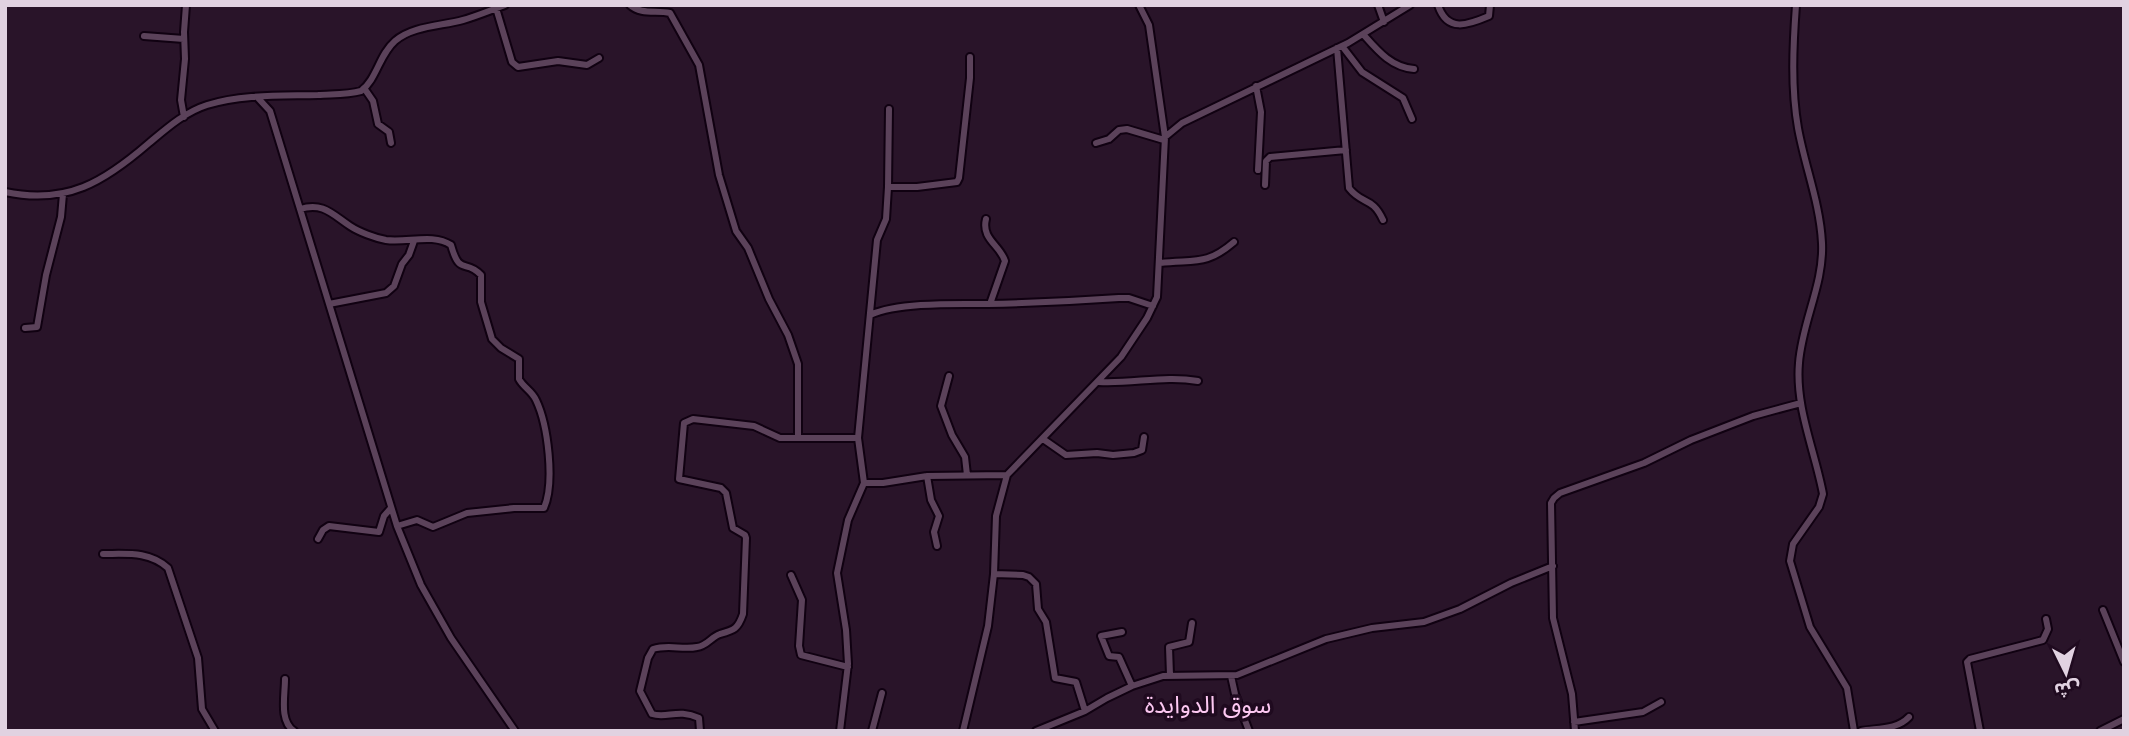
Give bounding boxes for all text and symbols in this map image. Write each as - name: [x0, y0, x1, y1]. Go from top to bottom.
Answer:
- north arrow: [2031, 638, 2101, 708]
- text: ش: [2053, 675, 2082, 704]
- district label: سوق الدوايدة: [1145, 687, 1271, 722]

